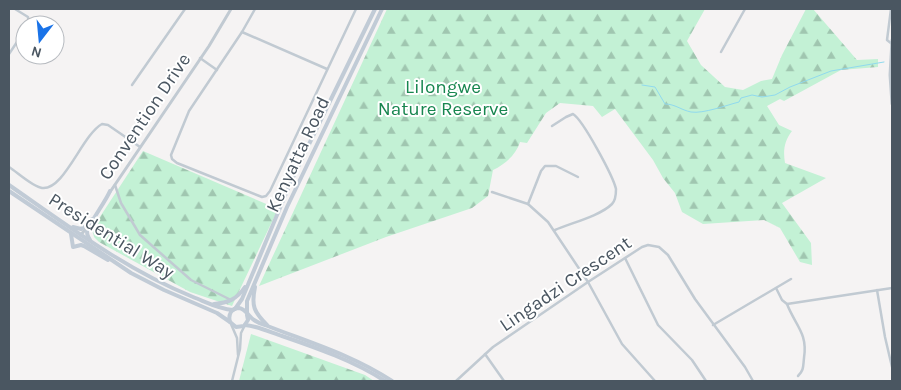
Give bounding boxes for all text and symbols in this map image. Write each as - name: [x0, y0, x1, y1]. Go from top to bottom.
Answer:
- north arrow: [15, 15, 65, 65]
- text: N: [29, 42, 44, 62]
- street label: Convention Drive: [94, 49, 195, 184]
- park label: Lilongwe Nature Reserve: [378, 76, 508, 120]
- street label: Kenyatta Road: [262, 93, 334, 216]
- street label: Presidential Way: [45, 188, 179, 283]
- street label: Lingadzi Crescent: [496, 232, 636, 336]

